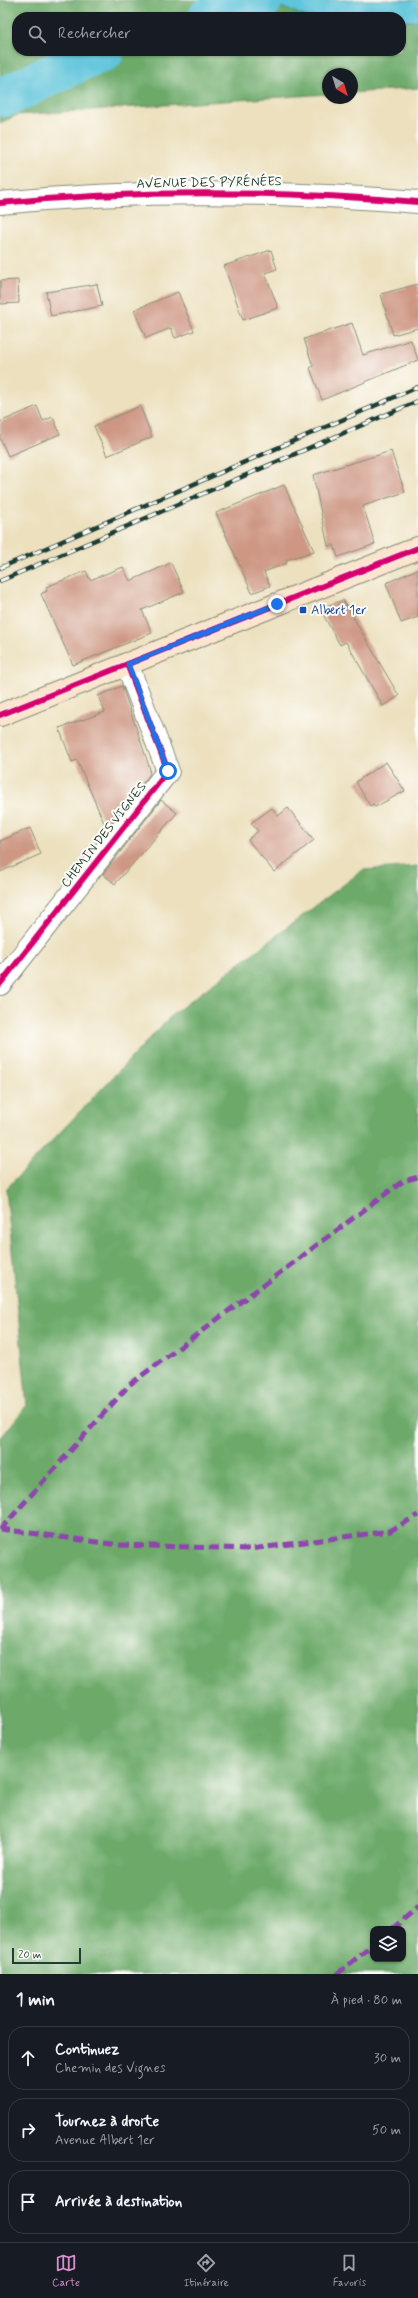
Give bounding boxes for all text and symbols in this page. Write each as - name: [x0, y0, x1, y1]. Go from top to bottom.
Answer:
- search box: [12, 12, 406, 56]
- icon: search: [26, 23, 48, 45]
- text: Rechercher: [58, 24, 131, 44]
- north arrow: [322, 68, 358, 104]
- street label: AVENUE DES PYRÉNÉES: [136, 172, 282, 193]
- route end: [268, 595, 286, 613]
- place label: Albert 1er: [311, 602, 367, 619]
- marker: Albert 1er: [298, 605, 308, 615]
- route start: [159, 762, 177, 780]
- street label: CHEMIN DES VIGNES: [57, 779, 151, 891]
- map controls: [370, 1926, 406, 1962]
- button: layers: [370, 1926, 406, 1962]
- scale bar: [12, 1946, 81, 1965]
- text: 20 m: [18, 1948, 41, 1962]
- text: 1 min: [16, 1989, 55, 2011]
- text: À pied · 80 m: [331, 1992, 402, 2009]
- text: Continuez: [55, 2040, 119, 2060]
- icon: ahead: [17, 2047, 39, 2069]
- text: 30 m: [374, 2050, 401, 2067]
- text: Chemin des Vignes: [55, 2060, 165, 2077]
- text: Tournez à droite: [55, 2112, 159, 2132]
- icon: right: [17, 2119, 39, 2141]
- text: 50 m: [372, 2122, 401, 2139]
- text: Avenue Albert 1er: [55, 2132, 155, 2149]
- icon: arrive: [17, 2191, 39, 2213]
- text: Arrivée à destination: [55, 2192, 182, 2212]
- tab: Carte: [52, 2252, 80, 2290]
- tab: Itinéraire: [184, 2252, 229, 2290]
- tab: Favoris: [333, 2252, 366, 2290]

